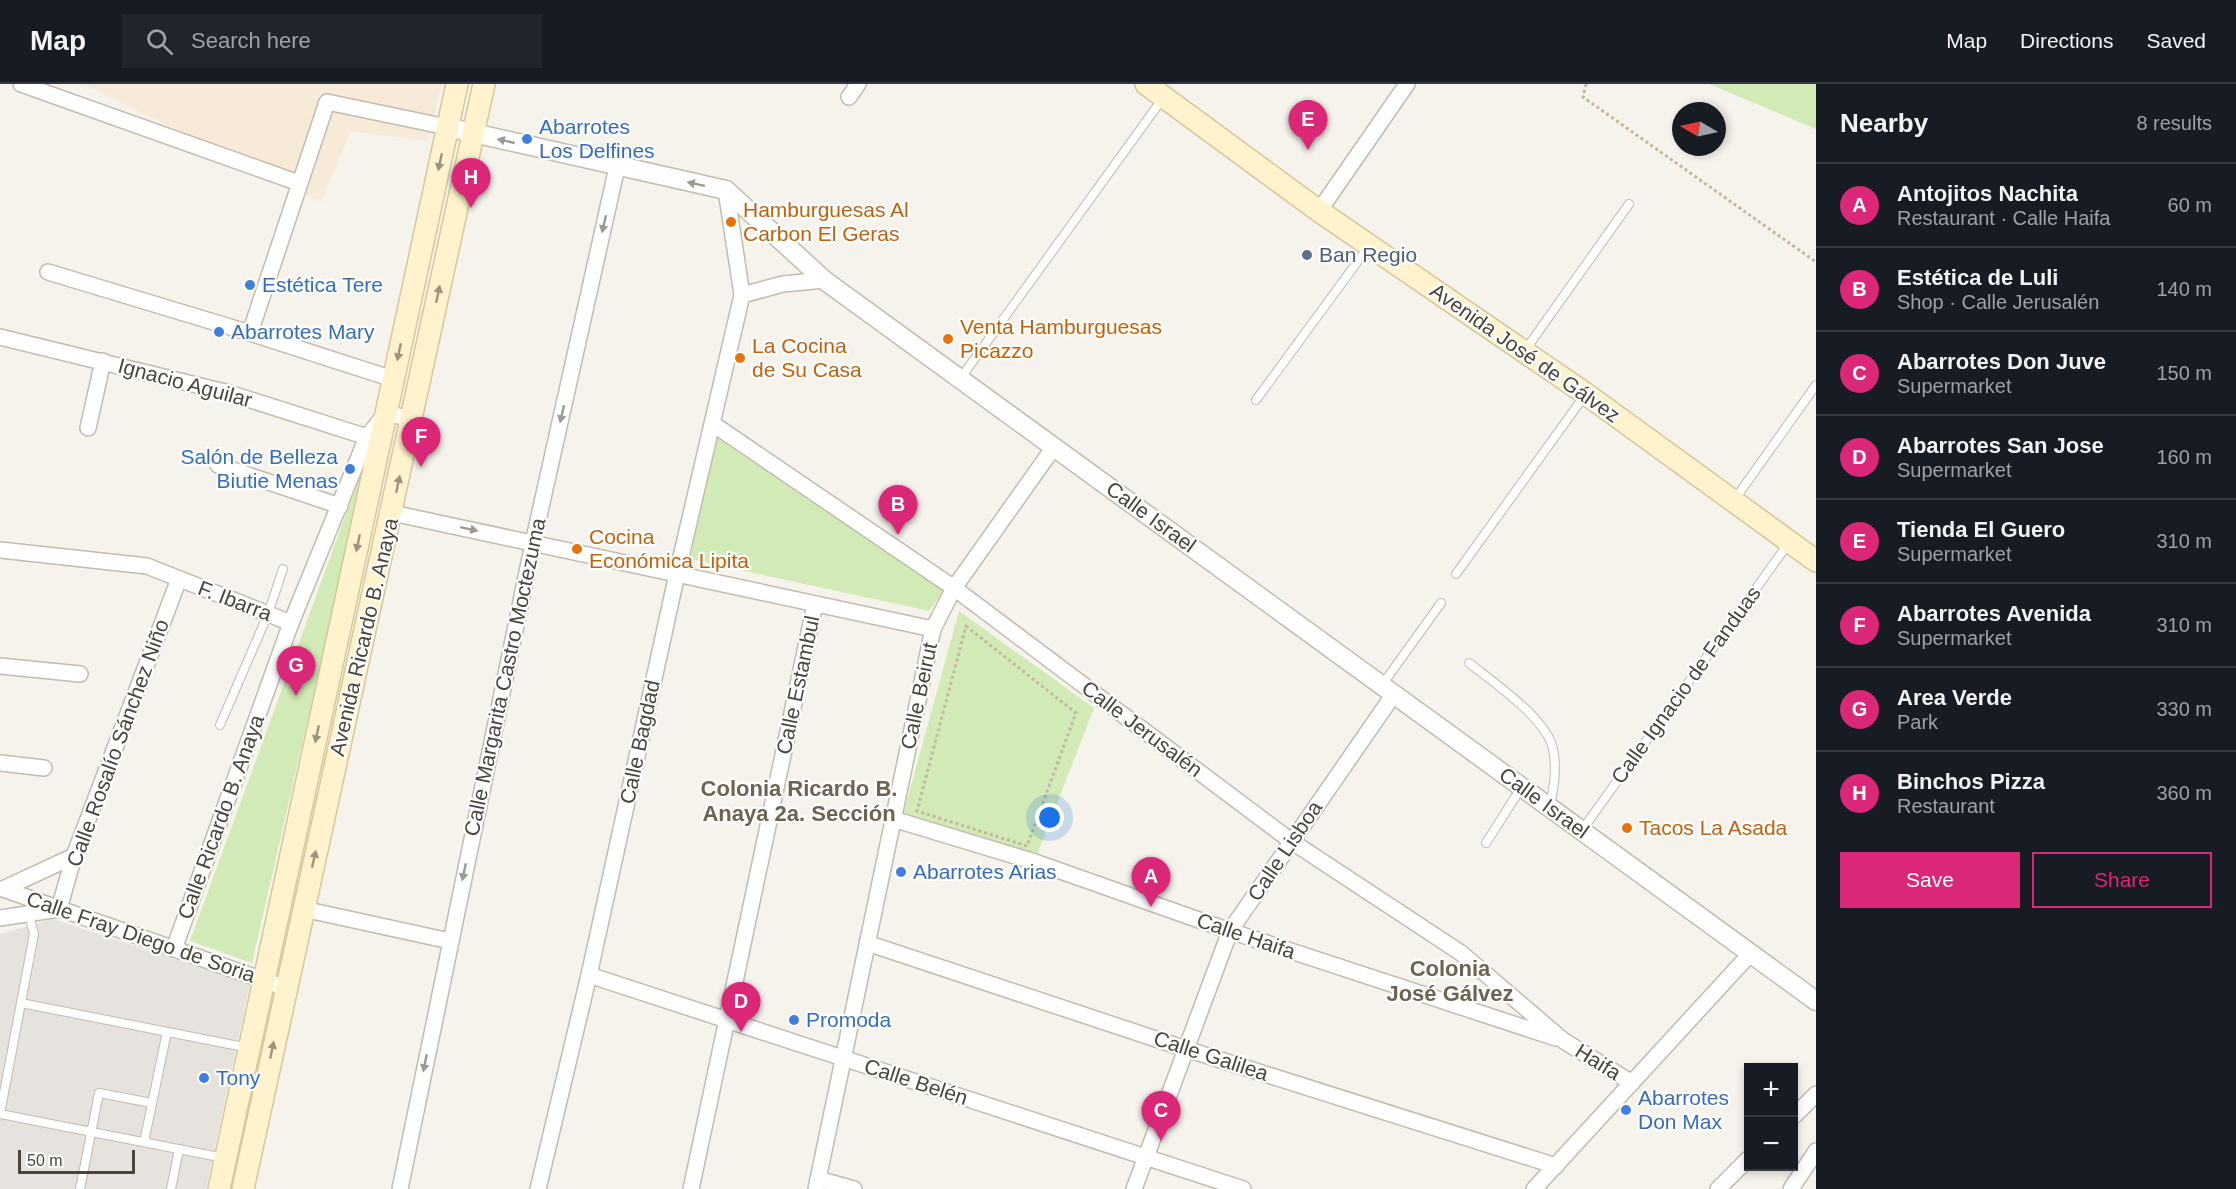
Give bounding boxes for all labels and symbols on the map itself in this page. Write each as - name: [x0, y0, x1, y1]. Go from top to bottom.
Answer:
- pin: E: [1288, 100, 1328, 150]
- north arrow: [1672, 102, 1726, 156]
- place label: Abarrotes Los Delfines: [539, 115, 655, 162]
- marker: Abarrotes Los Delfines: [520, 132, 534, 146]
- one-way arrow: [497, 136, 515, 146]
- one-way arrow: [435, 152, 444, 171]
- pin: H: [452, 158, 490, 208]
- one-way arrow: [686, 179, 705, 188]
- place label: Hamburguesas Al Carbon El Geras: [743, 198, 909, 245]
- one-way arrow: [599, 215, 608, 234]
- marker: Hamburguesas Al Carbon El Geras: [724, 215, 738, 229]
- place label: Ban Regio: [1319, 243, 1417, 266]
- marker: Ban Regio: [1300, 248, 1314, 262]
- place label: Estética Tere: [262, 273, 383, 296]
- marker: Estética Tere: [243, 278, 257, 292]
- street label: Avenida José de Gálvez: [1426, 278, 1624, 427]
- one-way arrow: [434, 284, 443, 303]
- place label: Venta Hamburguesas Picazzo: [960, 315, 1162, 362]
- place label: Abarrotes Mary: [231, 320, 375, 343]
- marker: Abarrotes Mary: [212, 325, 226, 339]
- marker: Venta Hamburguesas Picazzo: [941, 332, 955, 346]
- place label: La Cocina de Su Casa: [752, 334, 862, 381]
- one-way arrow: [394, 343, 403, 362]
- marker: La Cocina de Su Casa: [733, 351, 747, 365]
- street label: Ignacio Aguilar: [116, 354, 255, 411]
- one-way arrow: [556, 405, 566, 423]
- pin: F: [402, 418, 440, 467]
- place label: Salón de Belleza Biutie Menas: [180, 445, 338, 492]
- marker: Salón de Belleza Biutie Menas: [343, 462, 357, 476]
- one-way arrow: [394, 475, 403, 494]
- street label: Calle Israel: [1102, 476, 1201, 557]
- pin: B: [878, 486, 918, 535]
- street label: Avenida Ricardo B. Anaya: [325, 515, 402, 758]
- street label: Calle Margarita Castro Moctezuma: [460, 516, 550, 838]
- one-way arrow: [460, 525, 479, 535]
- place label: Cocina Económica Lipita: [589, 525, 749, 572]
- one-way arrow: [353, 534, 362, 553]
- marker: Cocina Económica Lipita: [570, 542, 584, 556]
- street label: F. Ibarra: [195, 576, 276, 625]
- street label: Calle Ignacio de Fanduas: [1606, 582, 1765, 788]
- street label: Calle Estambul: [772, 613, 823, 756]
- street label: Calle Rosalío Sánchez Niño: [62, 616, 173, 870]
- street label: Calle Beirut: [896, 640, 941, 751]
- pin: G: [276, 646, 316, 696]
- street label: Calle Jerusalén: [1078, 676, 1207, 781]
- street label: Calle Bagdad: [615, 678, 664, 806]
- street label: Calle Ricardo B. Anaya: [173, 711, 268, 922]
- one-way arrow: [312, 724, 321, 743]
- street label: Calle Israel: [1495, 762, 1594, 843]
- district label: Colonia Ricardo B. Anaya 2a. Sección: [701, 776, 897, 826]
- street label: Calle Lisboa: [1243, 796, 1327, 905]
- your location: [1035, 803, 1064, 832]
- place label: Tacos La Asada: [1639, 816, 1788, 839]
- marker: Tacos La Asada: [1620, 821, 1634, 835]
- one-way arrow: [310, 849, 319, 868]
- pin: A: [1132, 858, 1170, 907]
- place label: Abarrotes Arias: [913, 860, 1057, 883]
- one-way arrow: [459, 863, 469, 881]
- marker: Abarrotes Arias: [894, 865, 908, 879]
- street label: Calle Fray Diego de Soria: [24, 887, 259, 987]
- street label: Calle Haifa: [1194, 908, 1299, 963]
- district label: Colonia José Gálvez: [1386, 956, 1514, 1006]
- pin: D: [722, 982, 760, 1032]
- place label: Promoda: [806, 1008, 892, 1031]
- marker: Promoda: [787, 1013, 801, 1027]
- street label: Calle Galilea: [1151, 1026, 1272, 1085]
- street label: Haifa: [1571, 1039, 1625, 1084]
- one-way arrow: [268, 1040, 278, 1059]
- one-way arrow: [420, 1054, 429, 1073]
- street label: Calle Belén: [862, 1054, 971, 1109]
- place label: Tony: [216, 1066, 261, 1089]
- marker: Tony: [197, 1071, 211, 1085]
- place label: Abarrotes Don Max: [1638, 1086, 1729, 1133]
- pin: C: [1142, 1092, 1180, 1141]
- marker: Abarrotes Don Max: [1619, 1103, 1633, 1117]
- scale bar: [18, 1147, 135, 1174]

